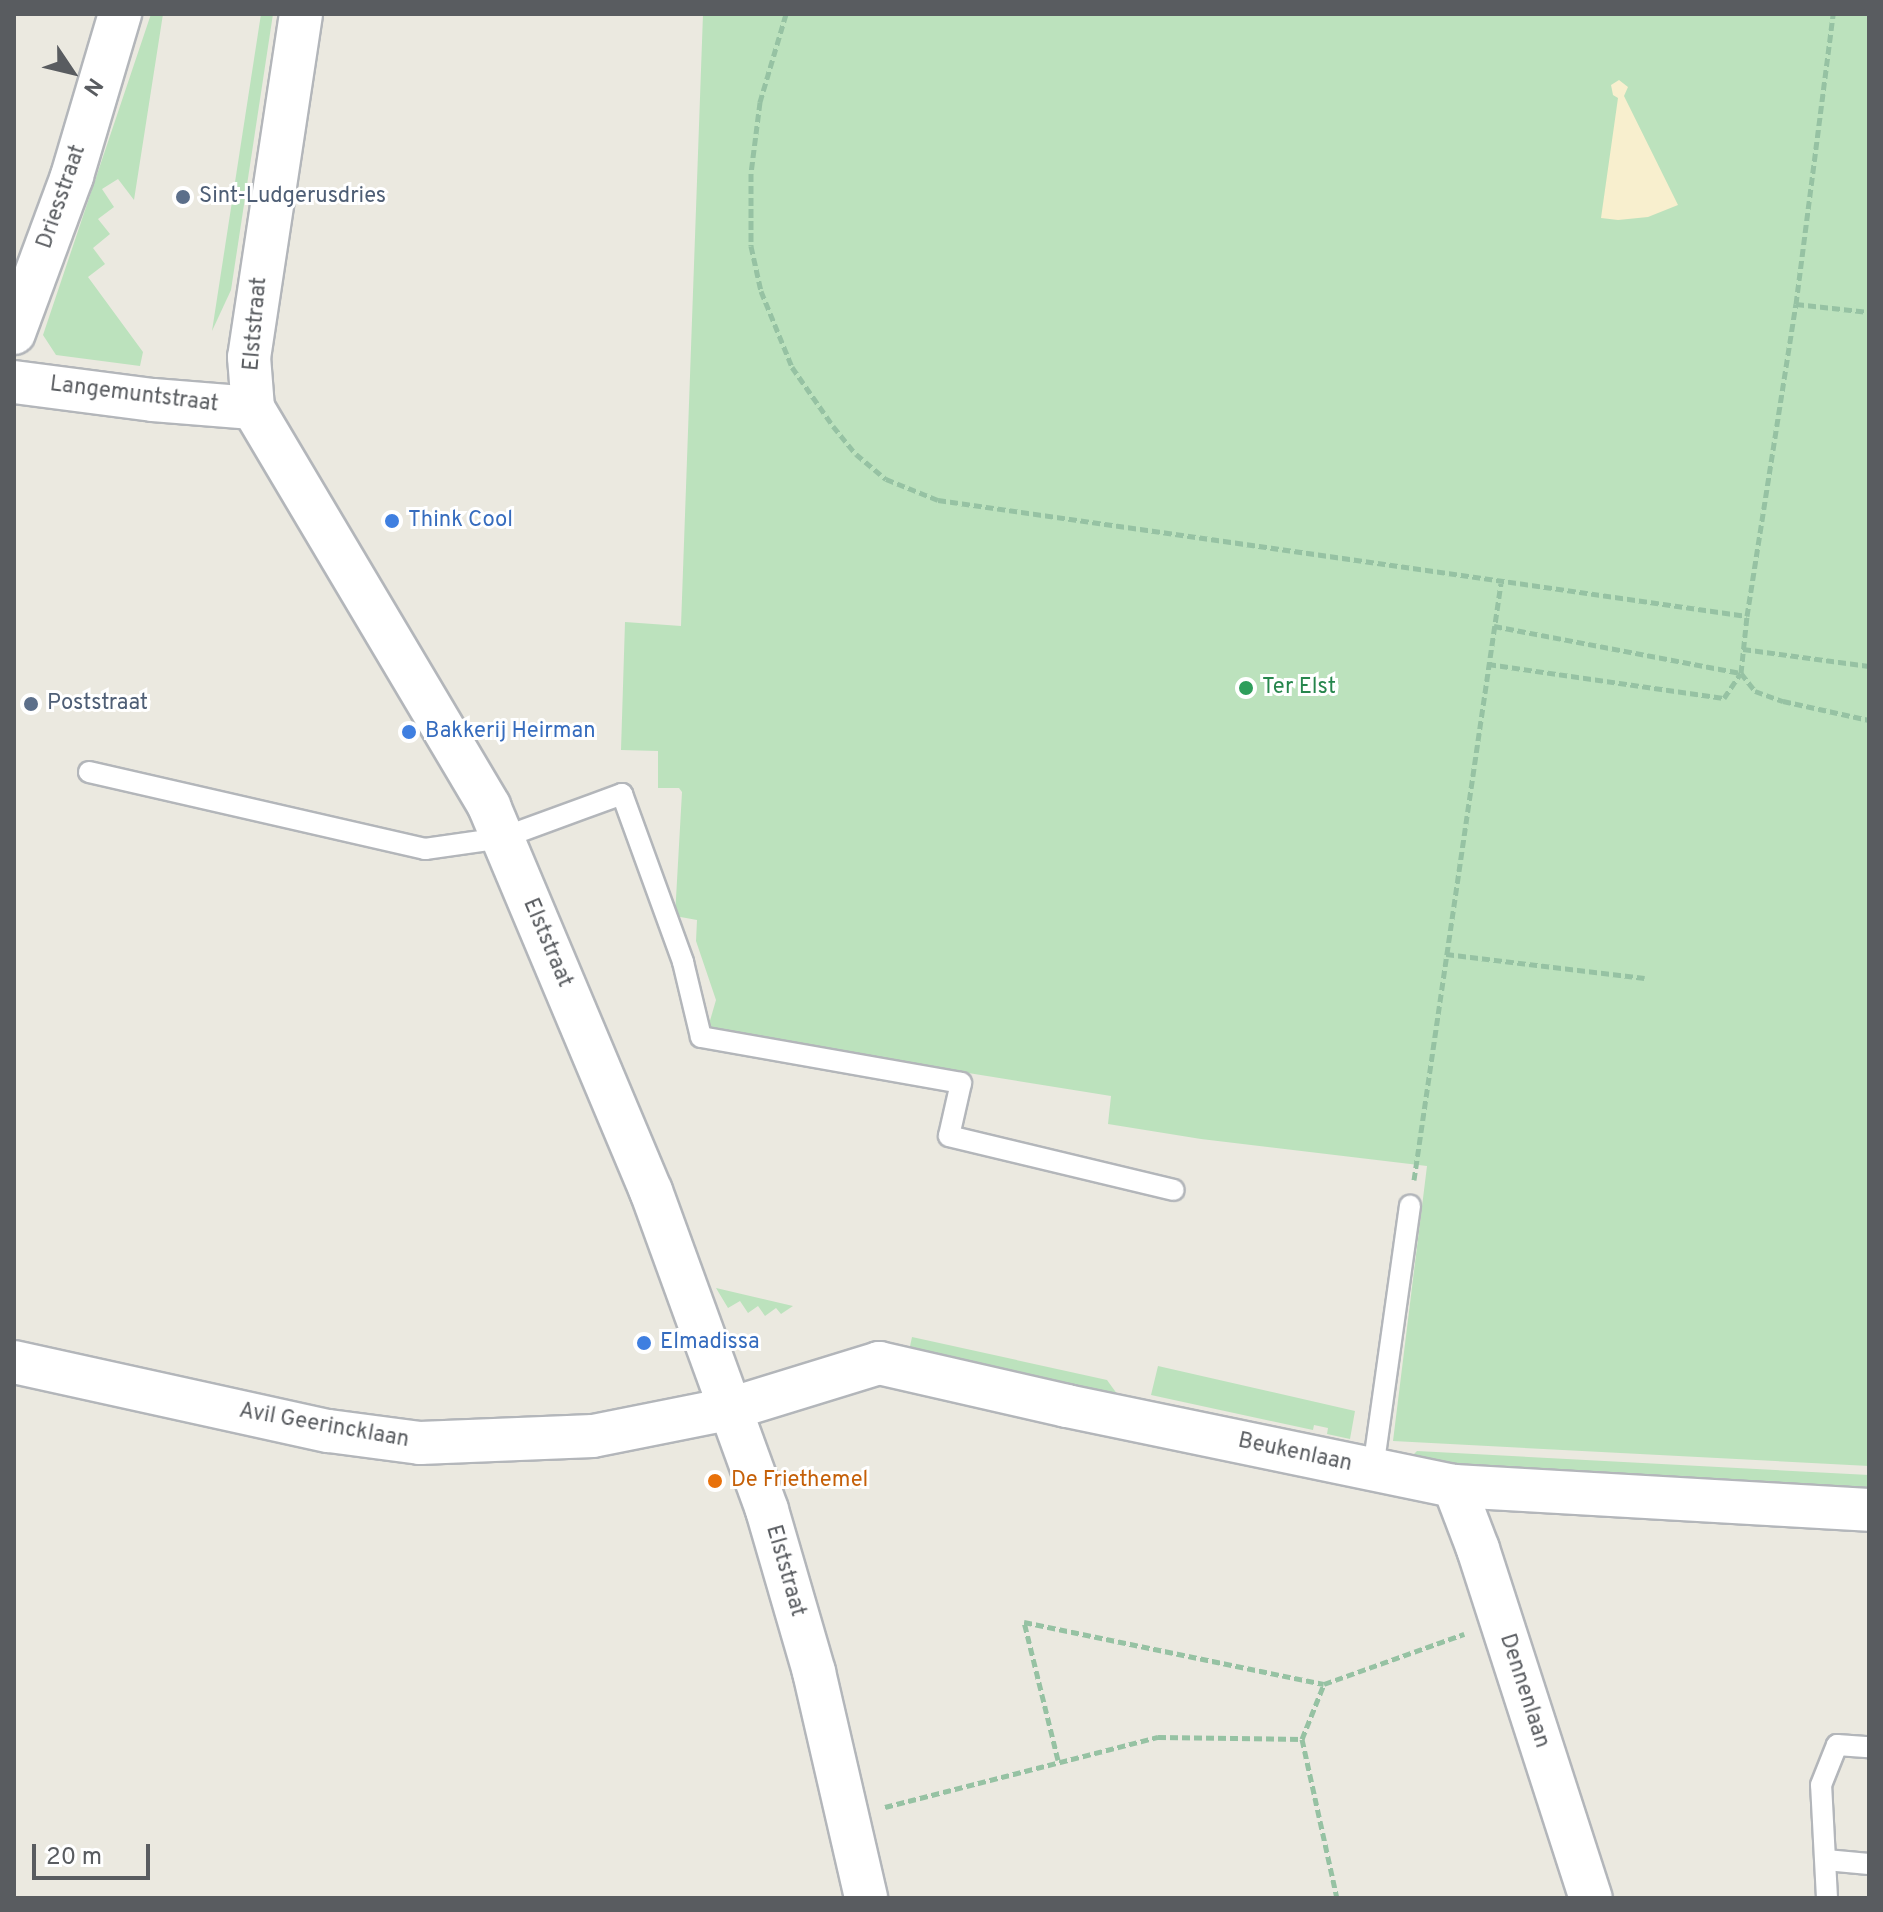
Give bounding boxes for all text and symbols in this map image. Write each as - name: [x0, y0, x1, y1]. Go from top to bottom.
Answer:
- north arrow: [32, 32, 112, 112]
- text: N: [76, 72, 108, 100]
- street label: Driesstraat: [32, 142, 92, 252]
- place label: Sint-Ludgerusdries: [199, 184, 386, 210]
- marker: Sint-Ludgerusdries: [174, 188, 192, 206]
- street label: Elststraat: [239, 276, 273, 372]
- street label: Langemuntstraat: [48, 372, 220, 418]
- place label: Think Cool: [408, 508, 513, 534]
- marker: Think Cool: [383, 512, 401, 530]
- place label: Ter Elst: [1262, 675, 1336, 701]
- marker: Ter Elst: [1237, 679, 1255, 697]
- place label: Poststraat: [47, 691, 148, 717]
- marker: Poststraat: [22, 695, 40, 713]
- place label: Bakkerij Heirman: [425, 719, 596, 745]
- marker: Bakkerij Heirman: [400, 723, 418, 741]
- street label: Elststraat: [516, 895, 578, 991]
- place label: Elmadissa: [660, 1330, 760, 1356]
- marker: Elmadissa: [635, 1334, 653, 1352]
- street label: Avil Geerincklaan: [237, 1398, 411, 1454]
- street label: Beukenlaan: [1236, 1428, 1354, 1478]
- place label: De Friethemel: [731, 1468, 868, 1494]
- marker: De Friethemel: [706, 1472, 724, 1490]
- street label: Elststraat: [759, 1522, 811, 1620]
- street label: Dennenlaan: [1493, 1631, 1555, 1751]
- scale bar: [36, 1828, 154, 1878]
- text: 20 m: [46, 1843, 102, 1873]

